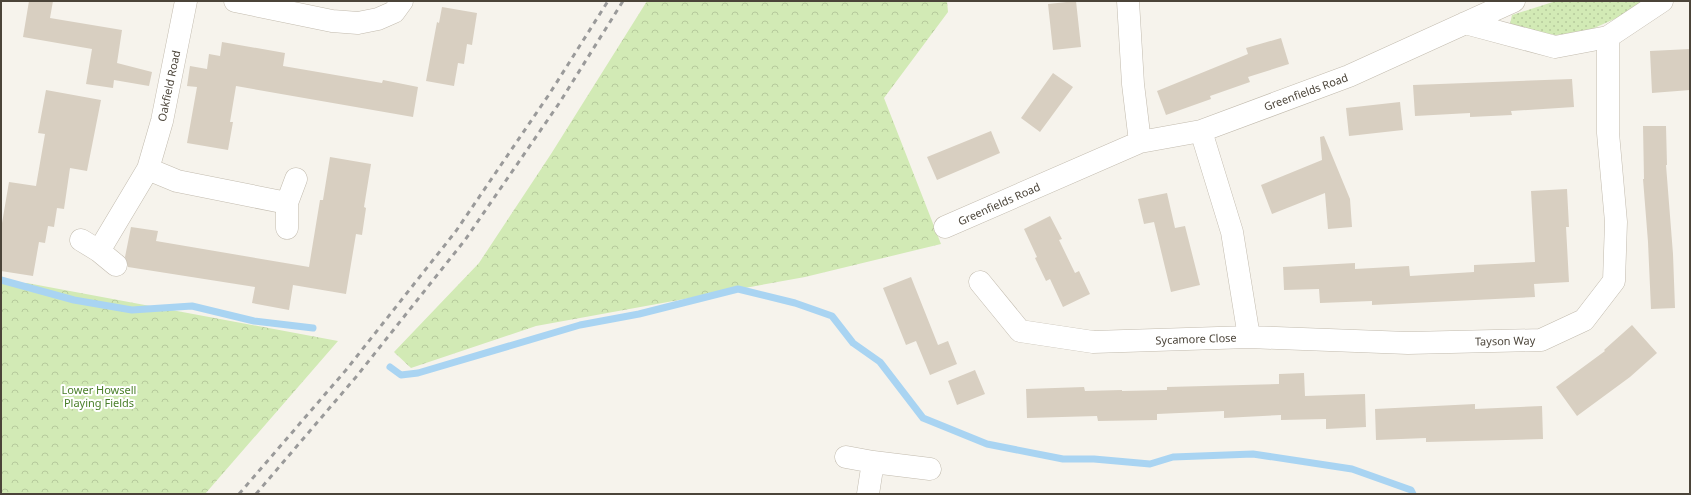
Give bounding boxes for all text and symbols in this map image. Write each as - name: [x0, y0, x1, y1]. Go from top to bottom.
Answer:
- street label: Oakfield Road: [154, 49, 183, 123]
- street label: Greenfields Road: [1262, 69, 1350, 114]
- street label: Greenfields Road: [955, 179, 1042, 228]
- street label: Sycamore Close: [1155, 330, 1237, 347]
- street label: Tayson Way: [1475, 332, 1536, 349]
- park label: Lower Howsell Playing Fields: [62, 382, 136, 410]

